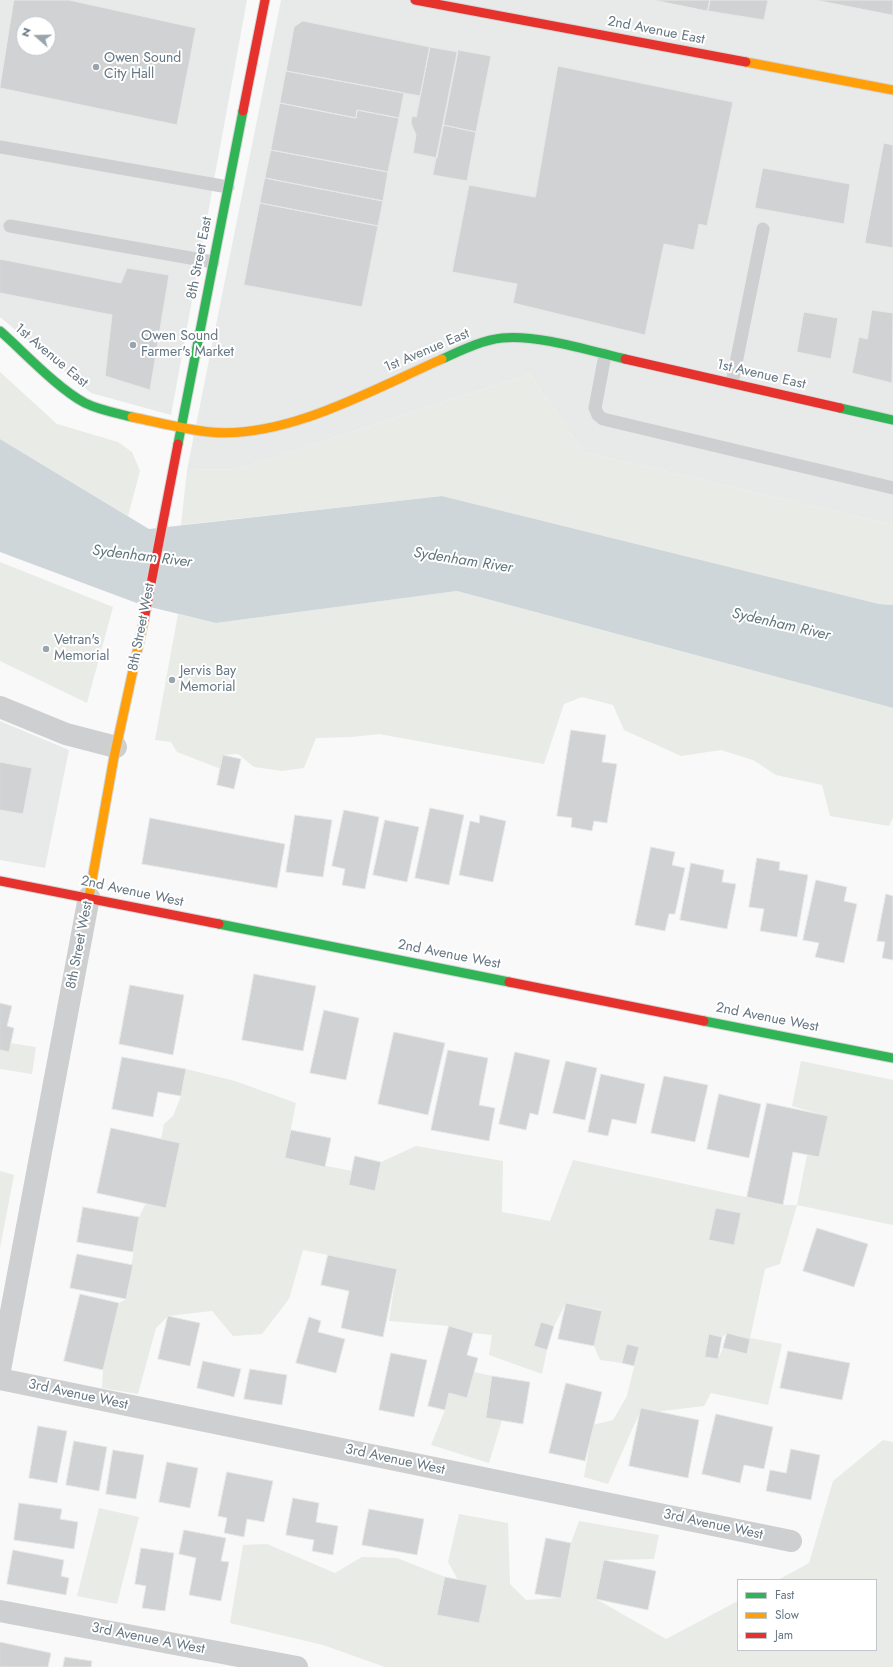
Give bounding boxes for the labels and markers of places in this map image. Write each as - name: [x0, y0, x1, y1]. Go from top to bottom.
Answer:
- place label: Owen Sound City Hall: [104, 51, 181, 84]
- marker: Owen Sound City Hall: [91, 62, 101, 72]
- place label: Owen Sound Farmer's Market: [141, 329, 234, 362]
- marker: Owen Sound Farmer's Market: [128, 340, 138, 350]
- place label: Vetran's Memorial: [54, 633, 110, 666]
- marker: Vetran's Memorial: [41, 644, 51, 654]
- place label: Jervis Bay Memorial: [180, 664, 236, 696]
- marker: Jervis Bay Memorial: [167, 675, 177, 685]

